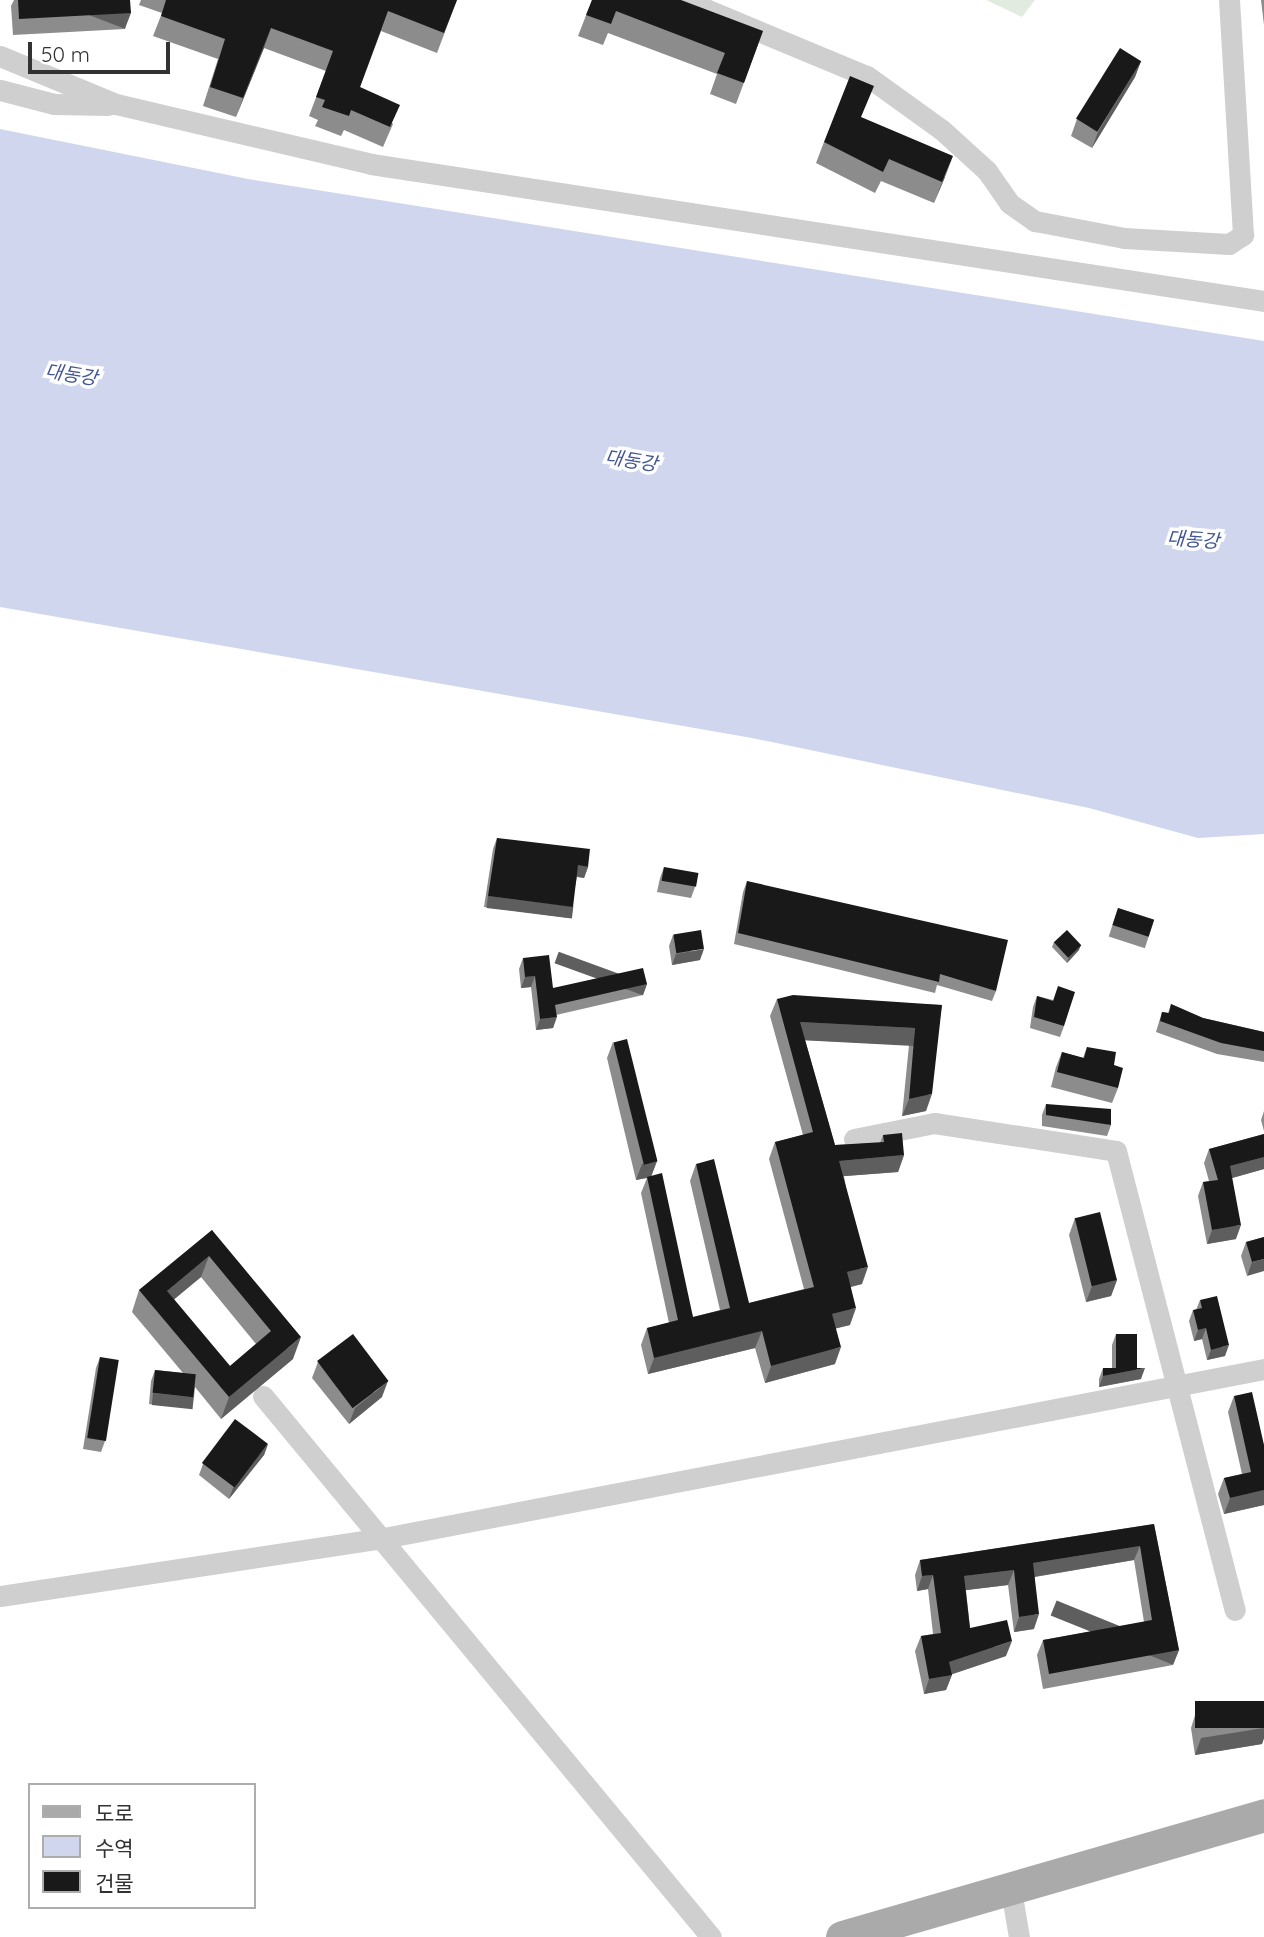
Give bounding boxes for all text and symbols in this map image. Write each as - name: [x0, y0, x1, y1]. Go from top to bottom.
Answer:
- scale bar: [32, 28, 173, 72]
- text: 50 m: [41, 41, 90, 67]
- water label: 대동강: [43, 360, 99, 390]
- water label: 대동강: [603, 446, 659, 476]
- water label: 대동강: [1166, 527, 1220, 553]
- legend: [28, 1783, 256, 1909]
- text: 도로: [95, 1800, 134, 1826]
- text: 수역: [95, 1835, 134, 1861]
- text: 건물: [95, 1870, 134, 1896]

